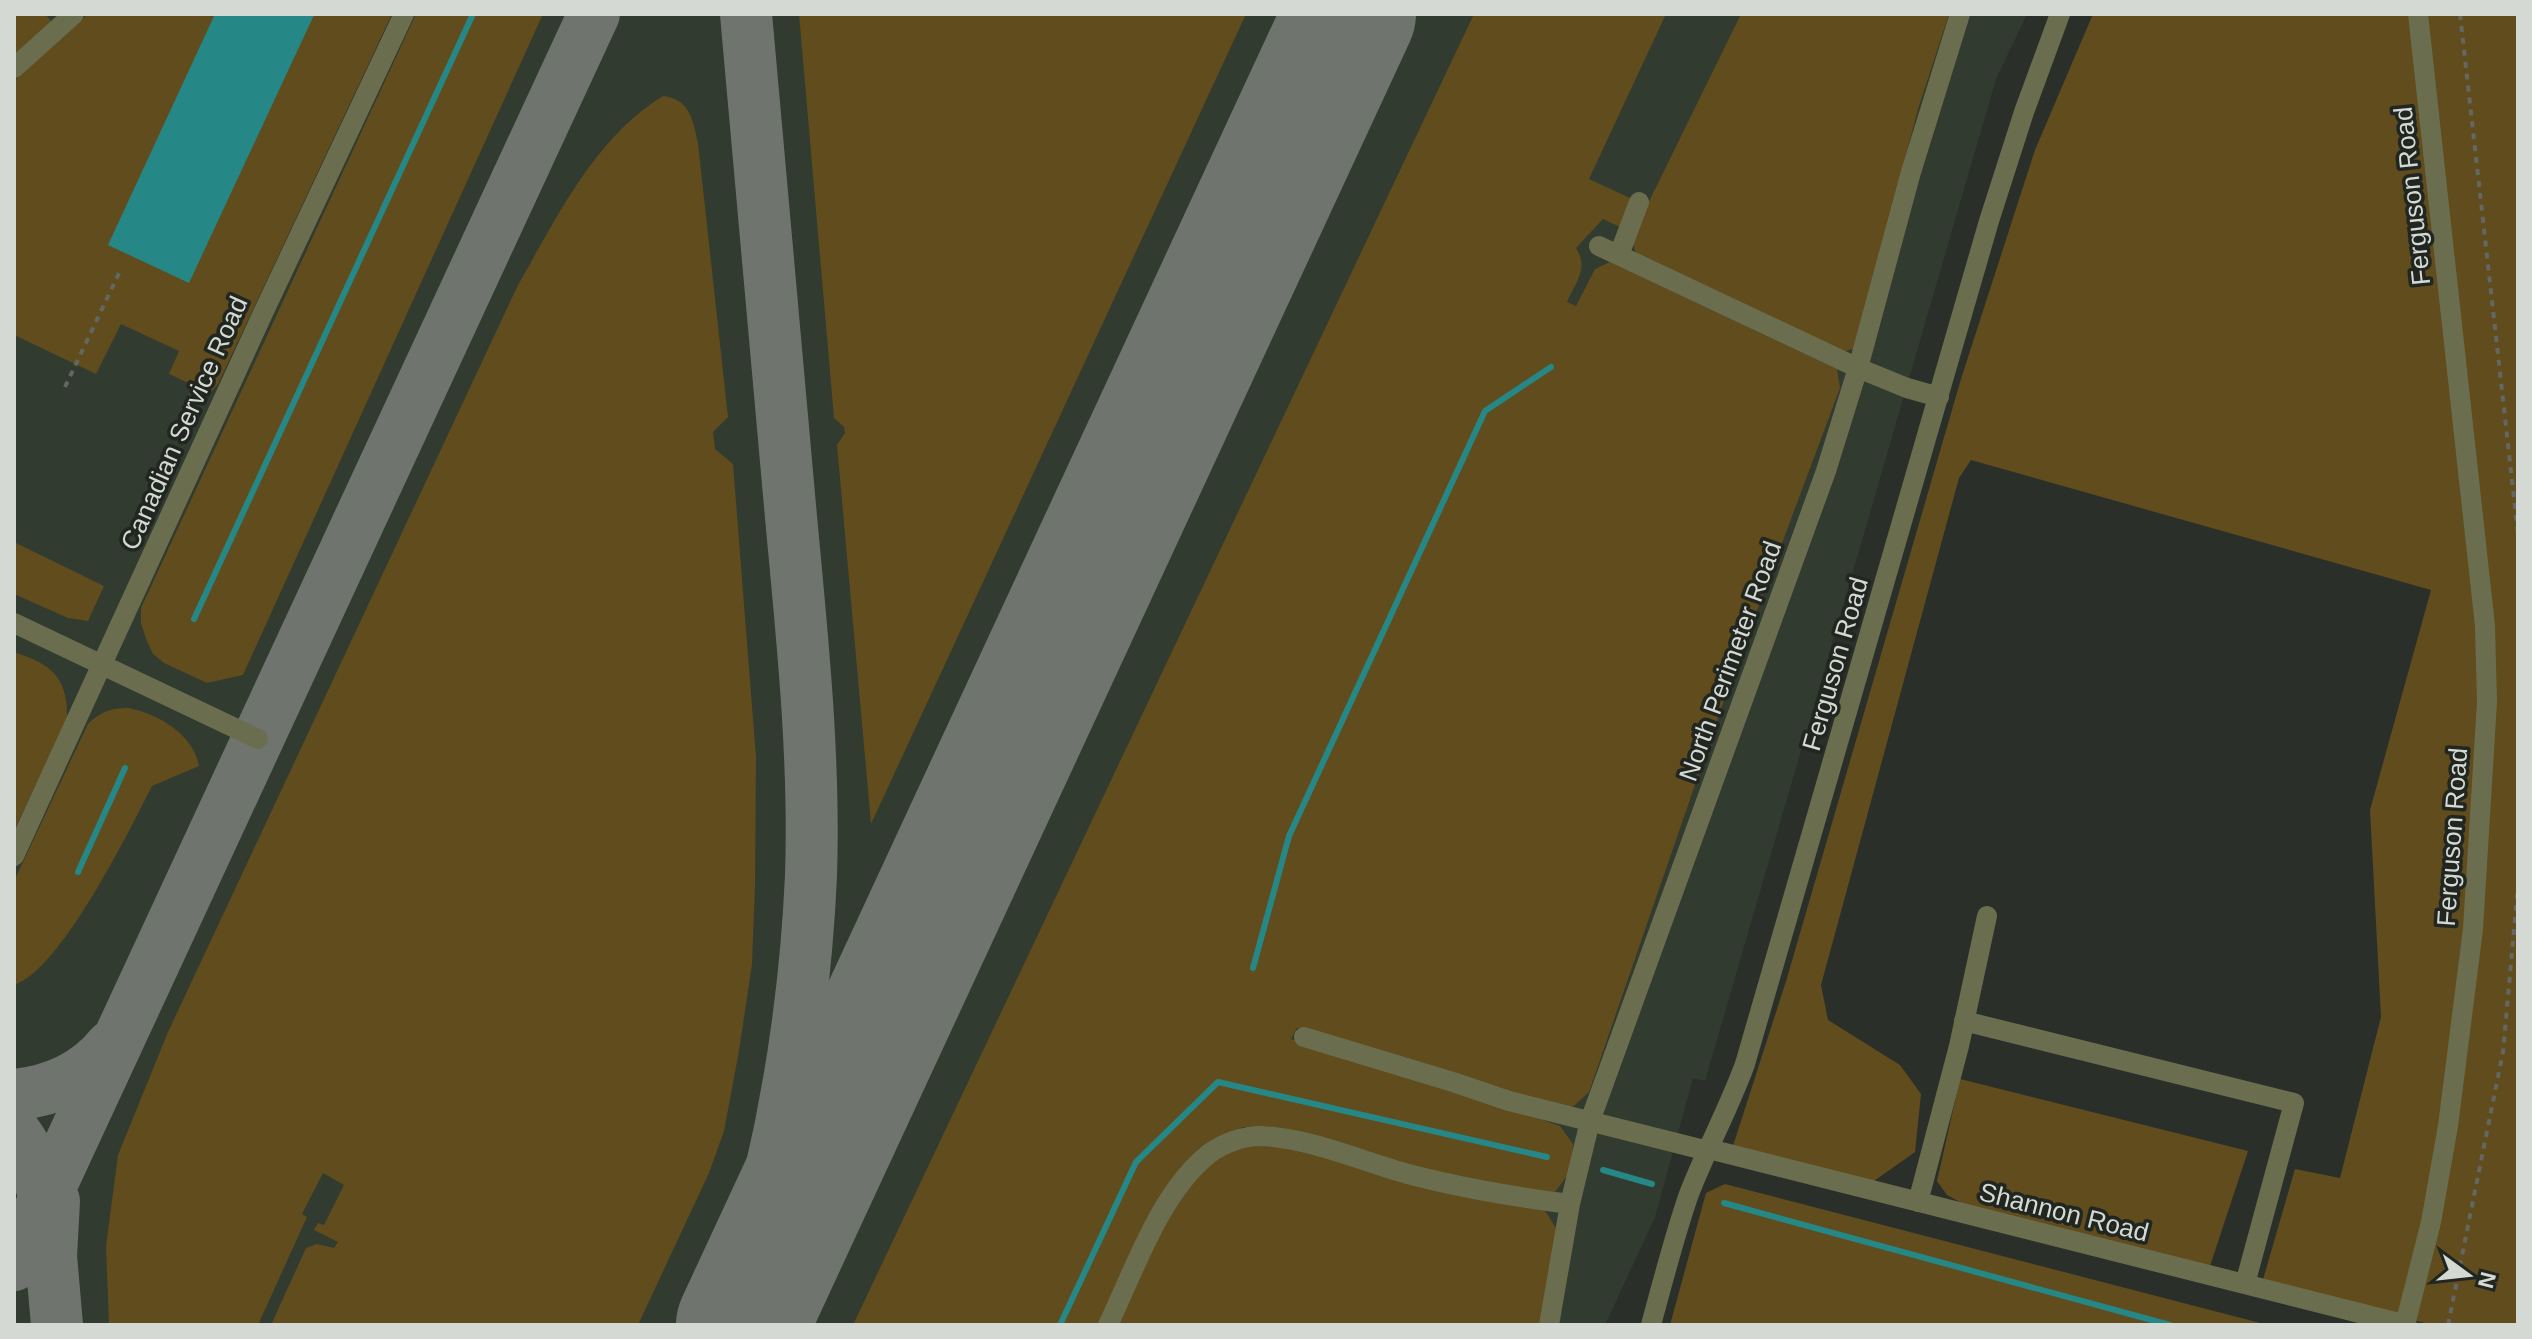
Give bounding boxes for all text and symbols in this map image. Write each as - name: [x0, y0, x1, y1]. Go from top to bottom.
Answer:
- street label: Ferguson Road: [2388, 105, 2436, 287]
- street label: Canadian Service Road: [114, 291, 254, 555]
- street label: North Perimeter Road: [1673, 537, 1787, 785]
- street label: Ferguson Road: [1796, 574, 1874, 754]
- street label: Ferguson Road: [2431, 747, 2473, 927]
- street label: Shannon Road: [1976, 1176, 2152, 1248]
- north arrow: [2428, 1235, 2508, 1315]
- text: N: [2473, 1269, 2501, 1291]

